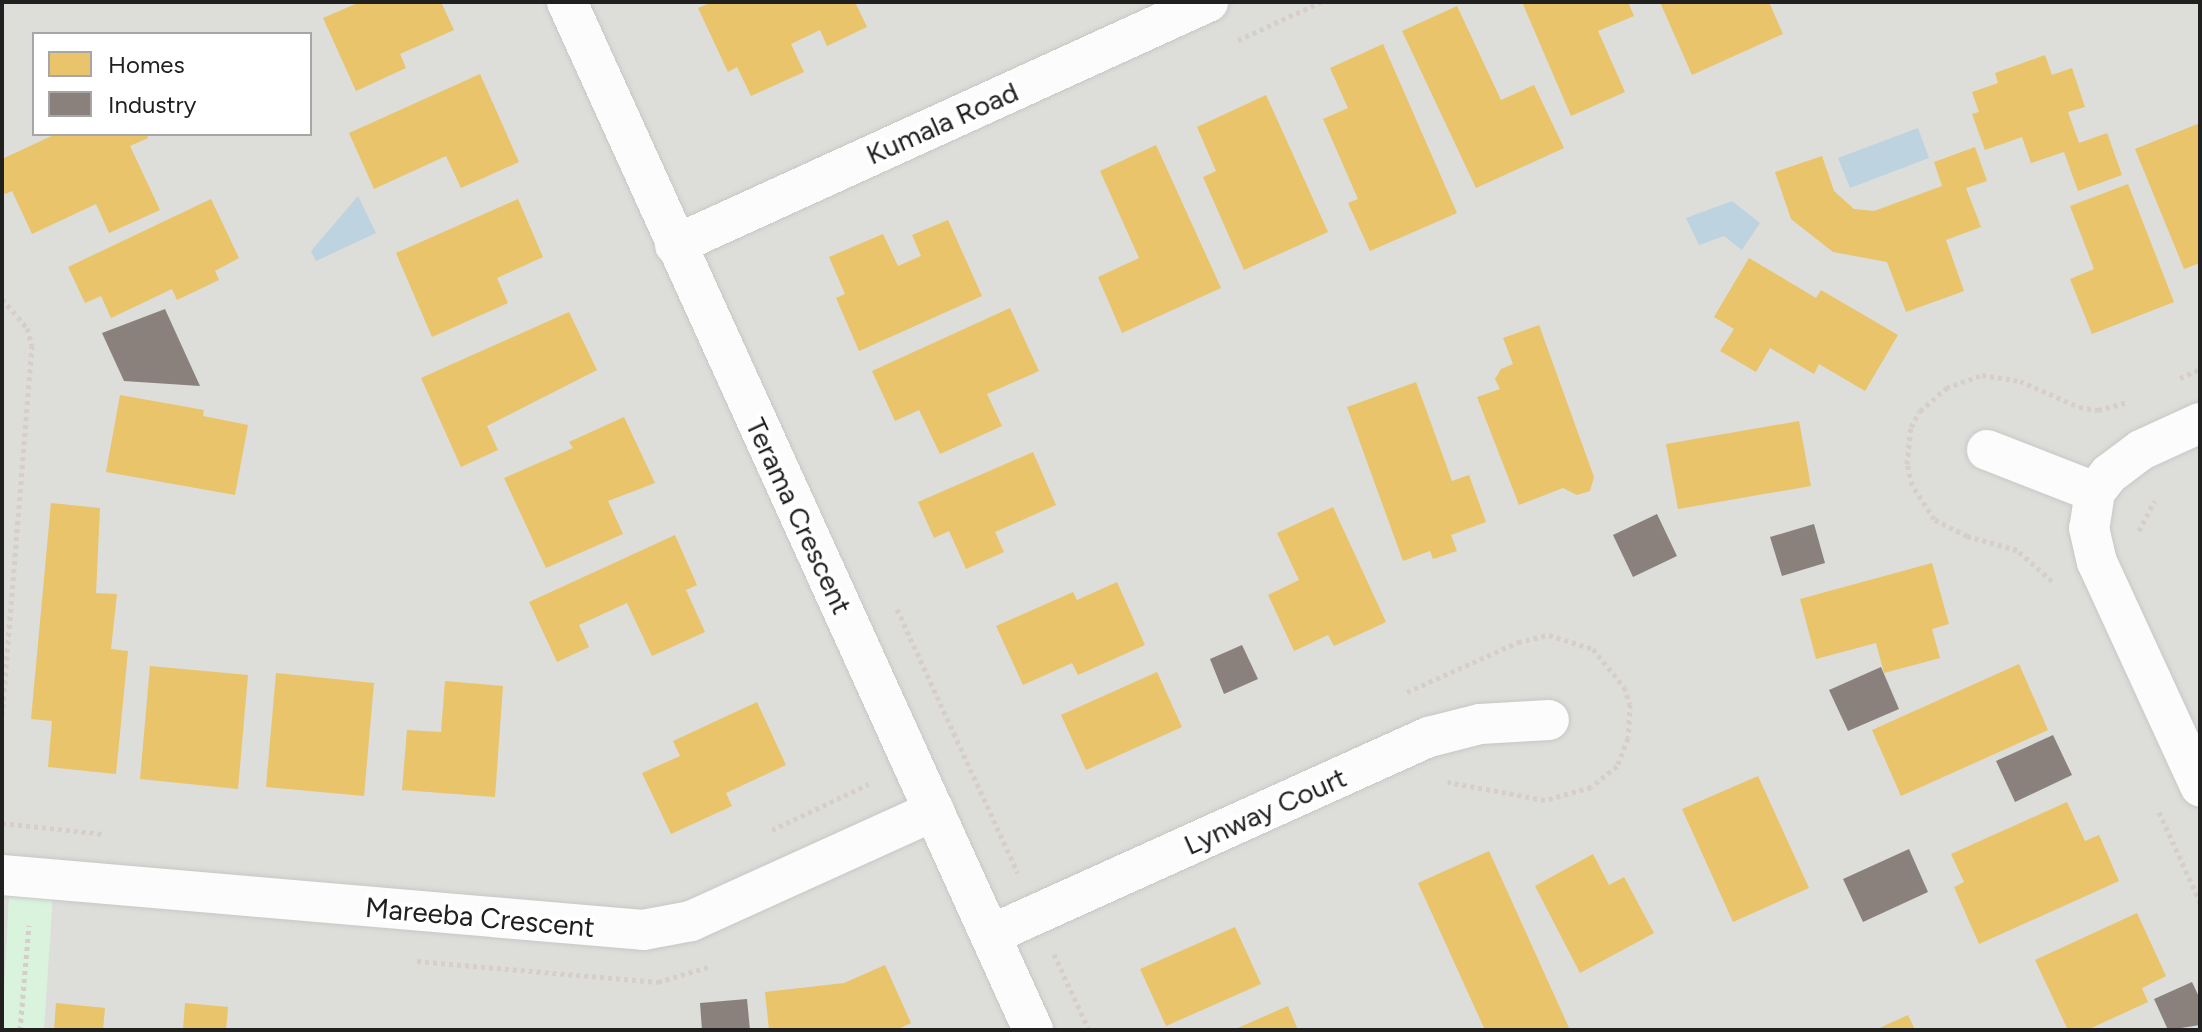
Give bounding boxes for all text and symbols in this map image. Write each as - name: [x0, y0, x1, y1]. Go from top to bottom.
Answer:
- legend: [32, 32, 312, 136]
- text: Homes: [108, 50, 185, 79]
- street label: Kumala Road: [861, 75, 1023, 171]
- text: Industry: [108, 90, 196, 119]
- street label: Terama Crescent: [739, 413, 859, 619]
- street label: Lynway Court: [1179, 760, 1351, 862]
- street label: Mareeba Crescent: [364, 890, 596, 944]

